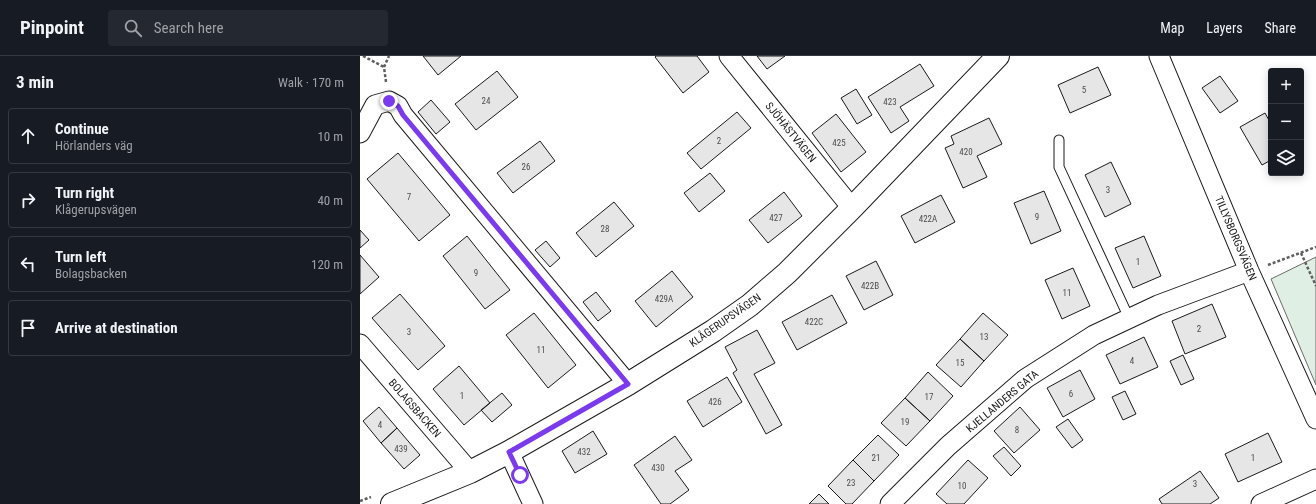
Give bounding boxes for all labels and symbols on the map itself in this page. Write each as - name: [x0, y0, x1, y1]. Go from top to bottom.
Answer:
- house number: 5: [1082, 85, 1087, 95]
- route end: [380, 92, 398, 110]
- house number: 24: [482, 96, 491, 106]
- house number: 423: [883, 97, 897, 107]
- street label: SJÖHÄSTVÄGEN: [763, 100, 819, 165]
- house number: 2: [717, 136, 722, 146]
- house number: 425: [832, 138, 846, 148]
- house number: 420: [959, 147, 973, 157]
- house number: 26: [522, 162, 530, 172]
- house number: 3: [1106, 185, 1110, 195]
- house number: 7: [407, 192, 412, 202]
- street label: TILLYSBORGSVÄGEN: [1212, 194, 1259, 282]
- house number: 9: [1035, 212, 1039, 222]
- house number: 427: [769, 213, 783, 223]
- house number: 422A: [919, 214, 937, 224]
- house number: 28: [601, 224, 609, 234]
- house number: 1: [1136, 257, 1140, 267]
- house number: 9: [474, 268, 478, 278]
- house number: 422B: [861, 281, 879, 291]
- house number: 11: [1063, 288, 1071, 298]
- street label: KLÅGERUPSVÄGEN: [686, 290, 764, 350]
- house number: 429A: [655, 294, 673, 304]
- house number: 422C: [805, 317, 823, 327]
- house number: 2: [1197, 324, 1202, 334]
- house number: 3: [407, 327, 411, 337]
- house number: 13: [980, 332, 988, 342]
- house number: 11: [537, 345, 545, 355]
- house number: 4: [1130, 356, 1135, 366]
- house number: 15: [956, 358, 965, 368]
- street label: KJELLANDERS GATA: [964, 367, 1042, 435]
- street label: BOLAGSBACKEN: [386, 376, 444, 440]
- house number: 6: [1069, 389, 1073, 399]
- house number: 1: [460, 391, 464, 401]
- house number: 17: [925, 392, 934, 402]
- house number: 426: [708, 397, 722, 407]
- house number: 19: [901, 417, 909, 427]
- house number: 4: [378, 420, 383, 430]
- house number: 8: [1015, 425, 1019, 435]
- house number: 439: [394, 444, 408, 454]
- house number: 432: [577, 447, 591, 457]
- house number: 21: [872, 453, 880, 463]
- house number: 1: [1251, 453, 1255, 463]
- house number: 430: [651, 463, 665, 473]
- route start: [511, 466, 529, 484]
- house number: 23: [847, 478, 855, 488]
- house number: 3: [1193, 479, 1197, 489]
- house number: 10: [958, 481, 966, 491]

